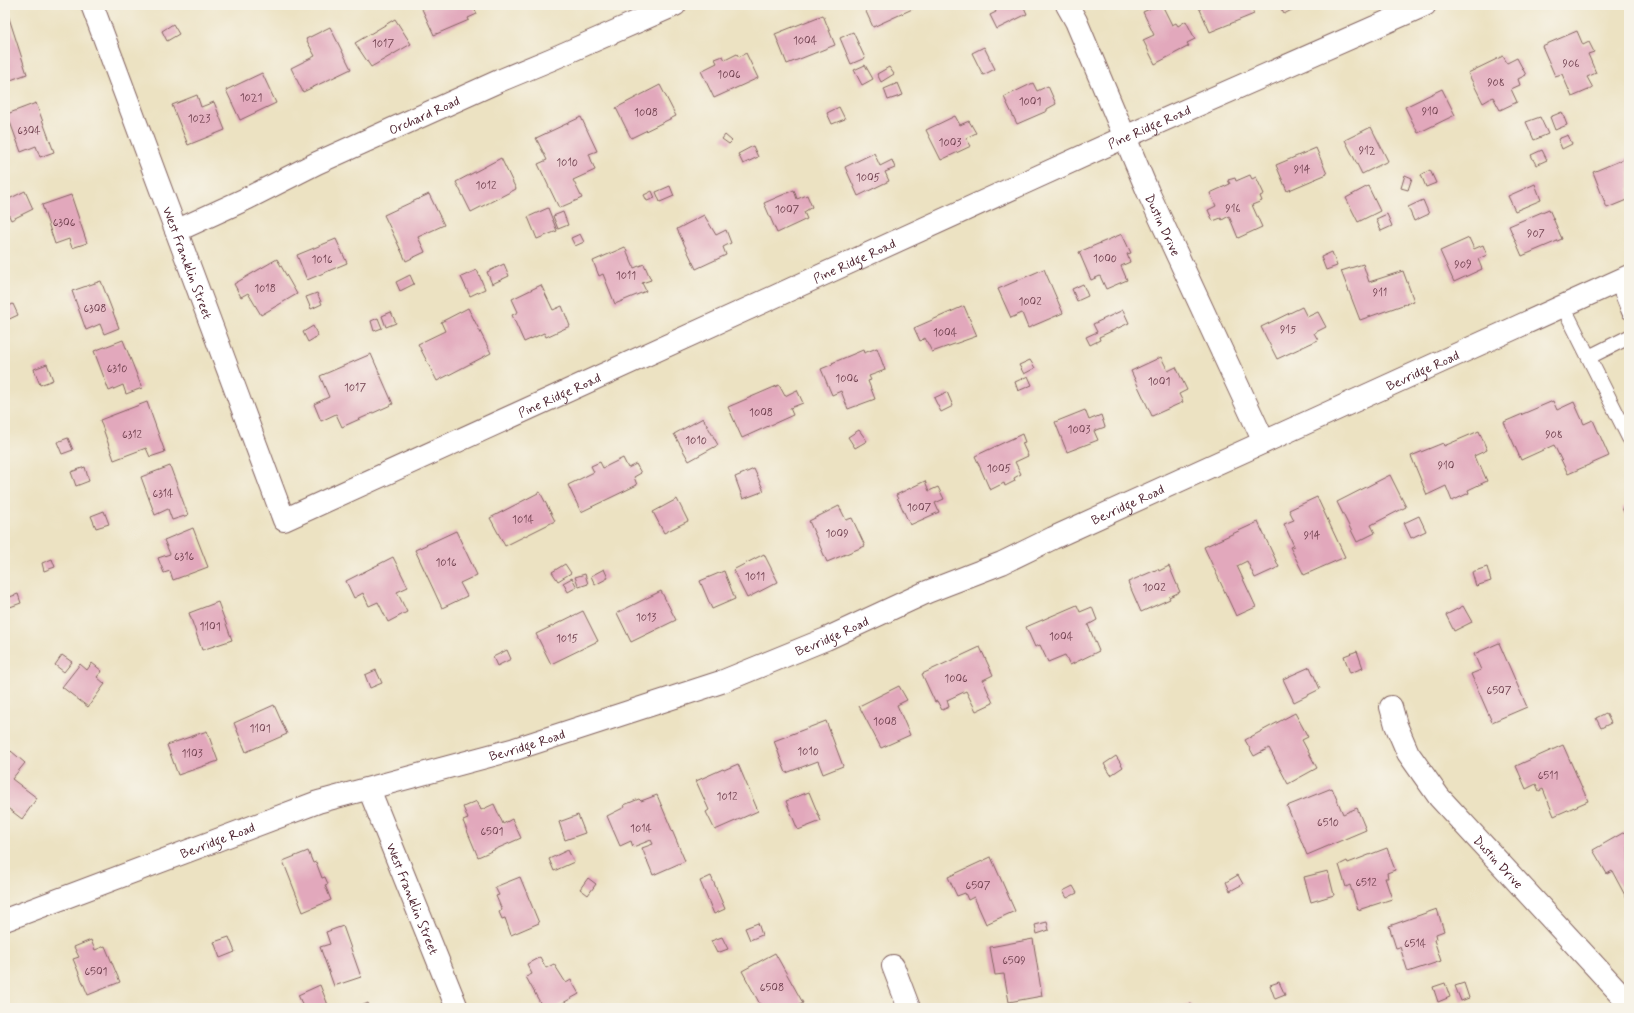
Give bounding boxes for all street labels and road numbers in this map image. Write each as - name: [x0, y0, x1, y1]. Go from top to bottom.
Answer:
- street label: Orchard Road: [387, 93, 463, 139]
- street label: Pine Ridge Road: [1106, 102, 1194, 154]
- street label: Dustin Drive: [1140, 192, 1184, 259]
- street label: West Franklin Street: [158, 205, 215, 322]
- street label: Pine Ridge Road: [811, 236, 899, 288]
- street label: Bevridge Road: [1384, 347, 1462, 395]
- street label: Pine Ridge Road: [516, 370, 604, 422]
- street label: Bevridge Road: [1089, 481, 1167, 530]
- street label: Bevridge Road: [793, 613, 872, 661]
- street label: Bevridge Road: [487, 726, 567, 766]
- street label: Bevridge Road: [178, 819, 258, 863]
- street label: Dustin Drive: [1469, 833, 1526, 893]
- street label: West Franklin Street: [382, 841, 442, 958]

